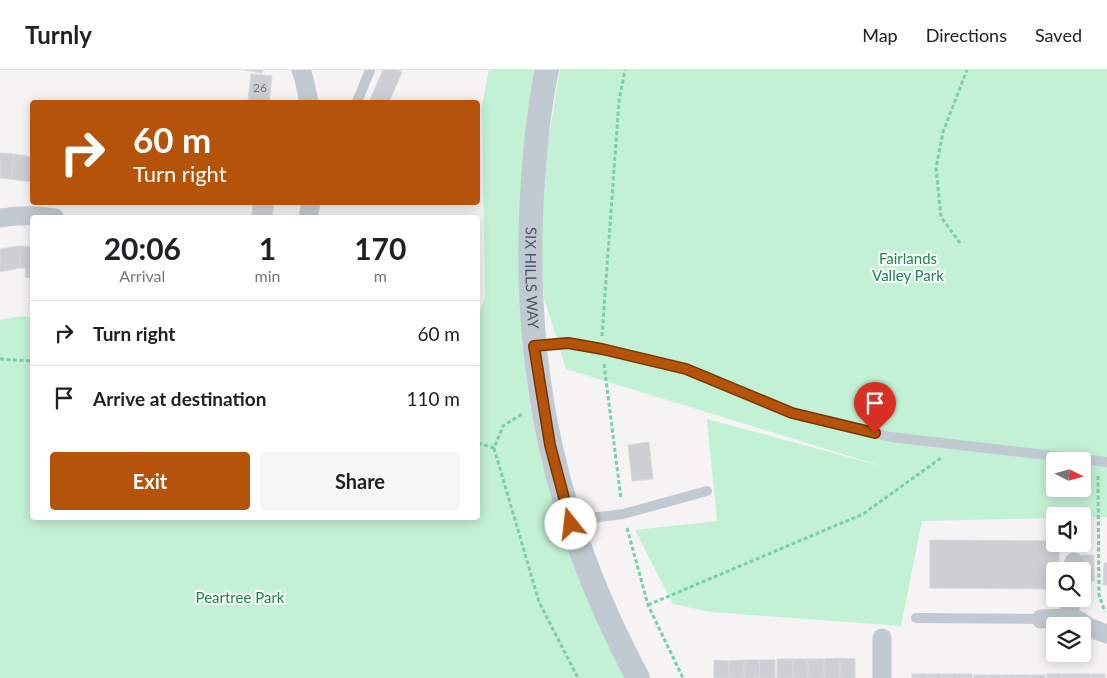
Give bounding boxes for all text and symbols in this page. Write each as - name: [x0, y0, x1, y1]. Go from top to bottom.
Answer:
- text: Turnly: [25, 20, 92, 49]
- text: Map: [862, 24, 898, 46]
- text: Directions: [926, 24, 1007, 46]
- text: Saved: [1035, 24, 1082, 46]
- house number: 26: [253, 80, 267, 95]
- text: 60 m: [133, 118, 211, 160]
- icon: right: [50, 120, 115, 185]
- text: Turn right: [133, 160, 227, 187]
- street label: SIX HILLS WAY: [522, 227, 543, 330]
- text: 20:06: [104, 230, 181, 266]
- text: 1: [259, 230, 276, 266]
- text: 170: [354, 230, 406, 266]
- park label: Fairlands Valley Park: [872, 249, 944, 284]
- text: Arrival: [119, 266, 165, 285]
- text: min: [255, 266, 281, 285]
- text: m: [374, 266, 387, 285]
- icon: right: [50, 319, 78, 347]
- text: Turn right: [93, 322, 175, 345]
- text: 60 m: [417, 322, 460, 345]
- pin: [854, 382, 896, 433]
- icon: arrive: [50, 384, 78, 412]
- text: Arrive at destination: [93, 387, 266, 410]
- text: 110 m: [406, 387, 460, 410]
- icon: arrive: [861, 389, 889, 417]
- button: Exit: [50, 452, 250, 510]
- button: Share: [260, 452, 460, 510]
- north arrow: [1046, 452, 1091, 498]
- map controls: [1046, 452, 1091, 662]
- position arrow: [544, 497, 596, 549]
- button: sound: [1046, 507, 1091, 552]
- button: search: [1046, 562, 1091, 607]
- park label: Peartree Park: [196, 588, 285, 606]
- button: layers: [1046, 617, 1091, 662]

